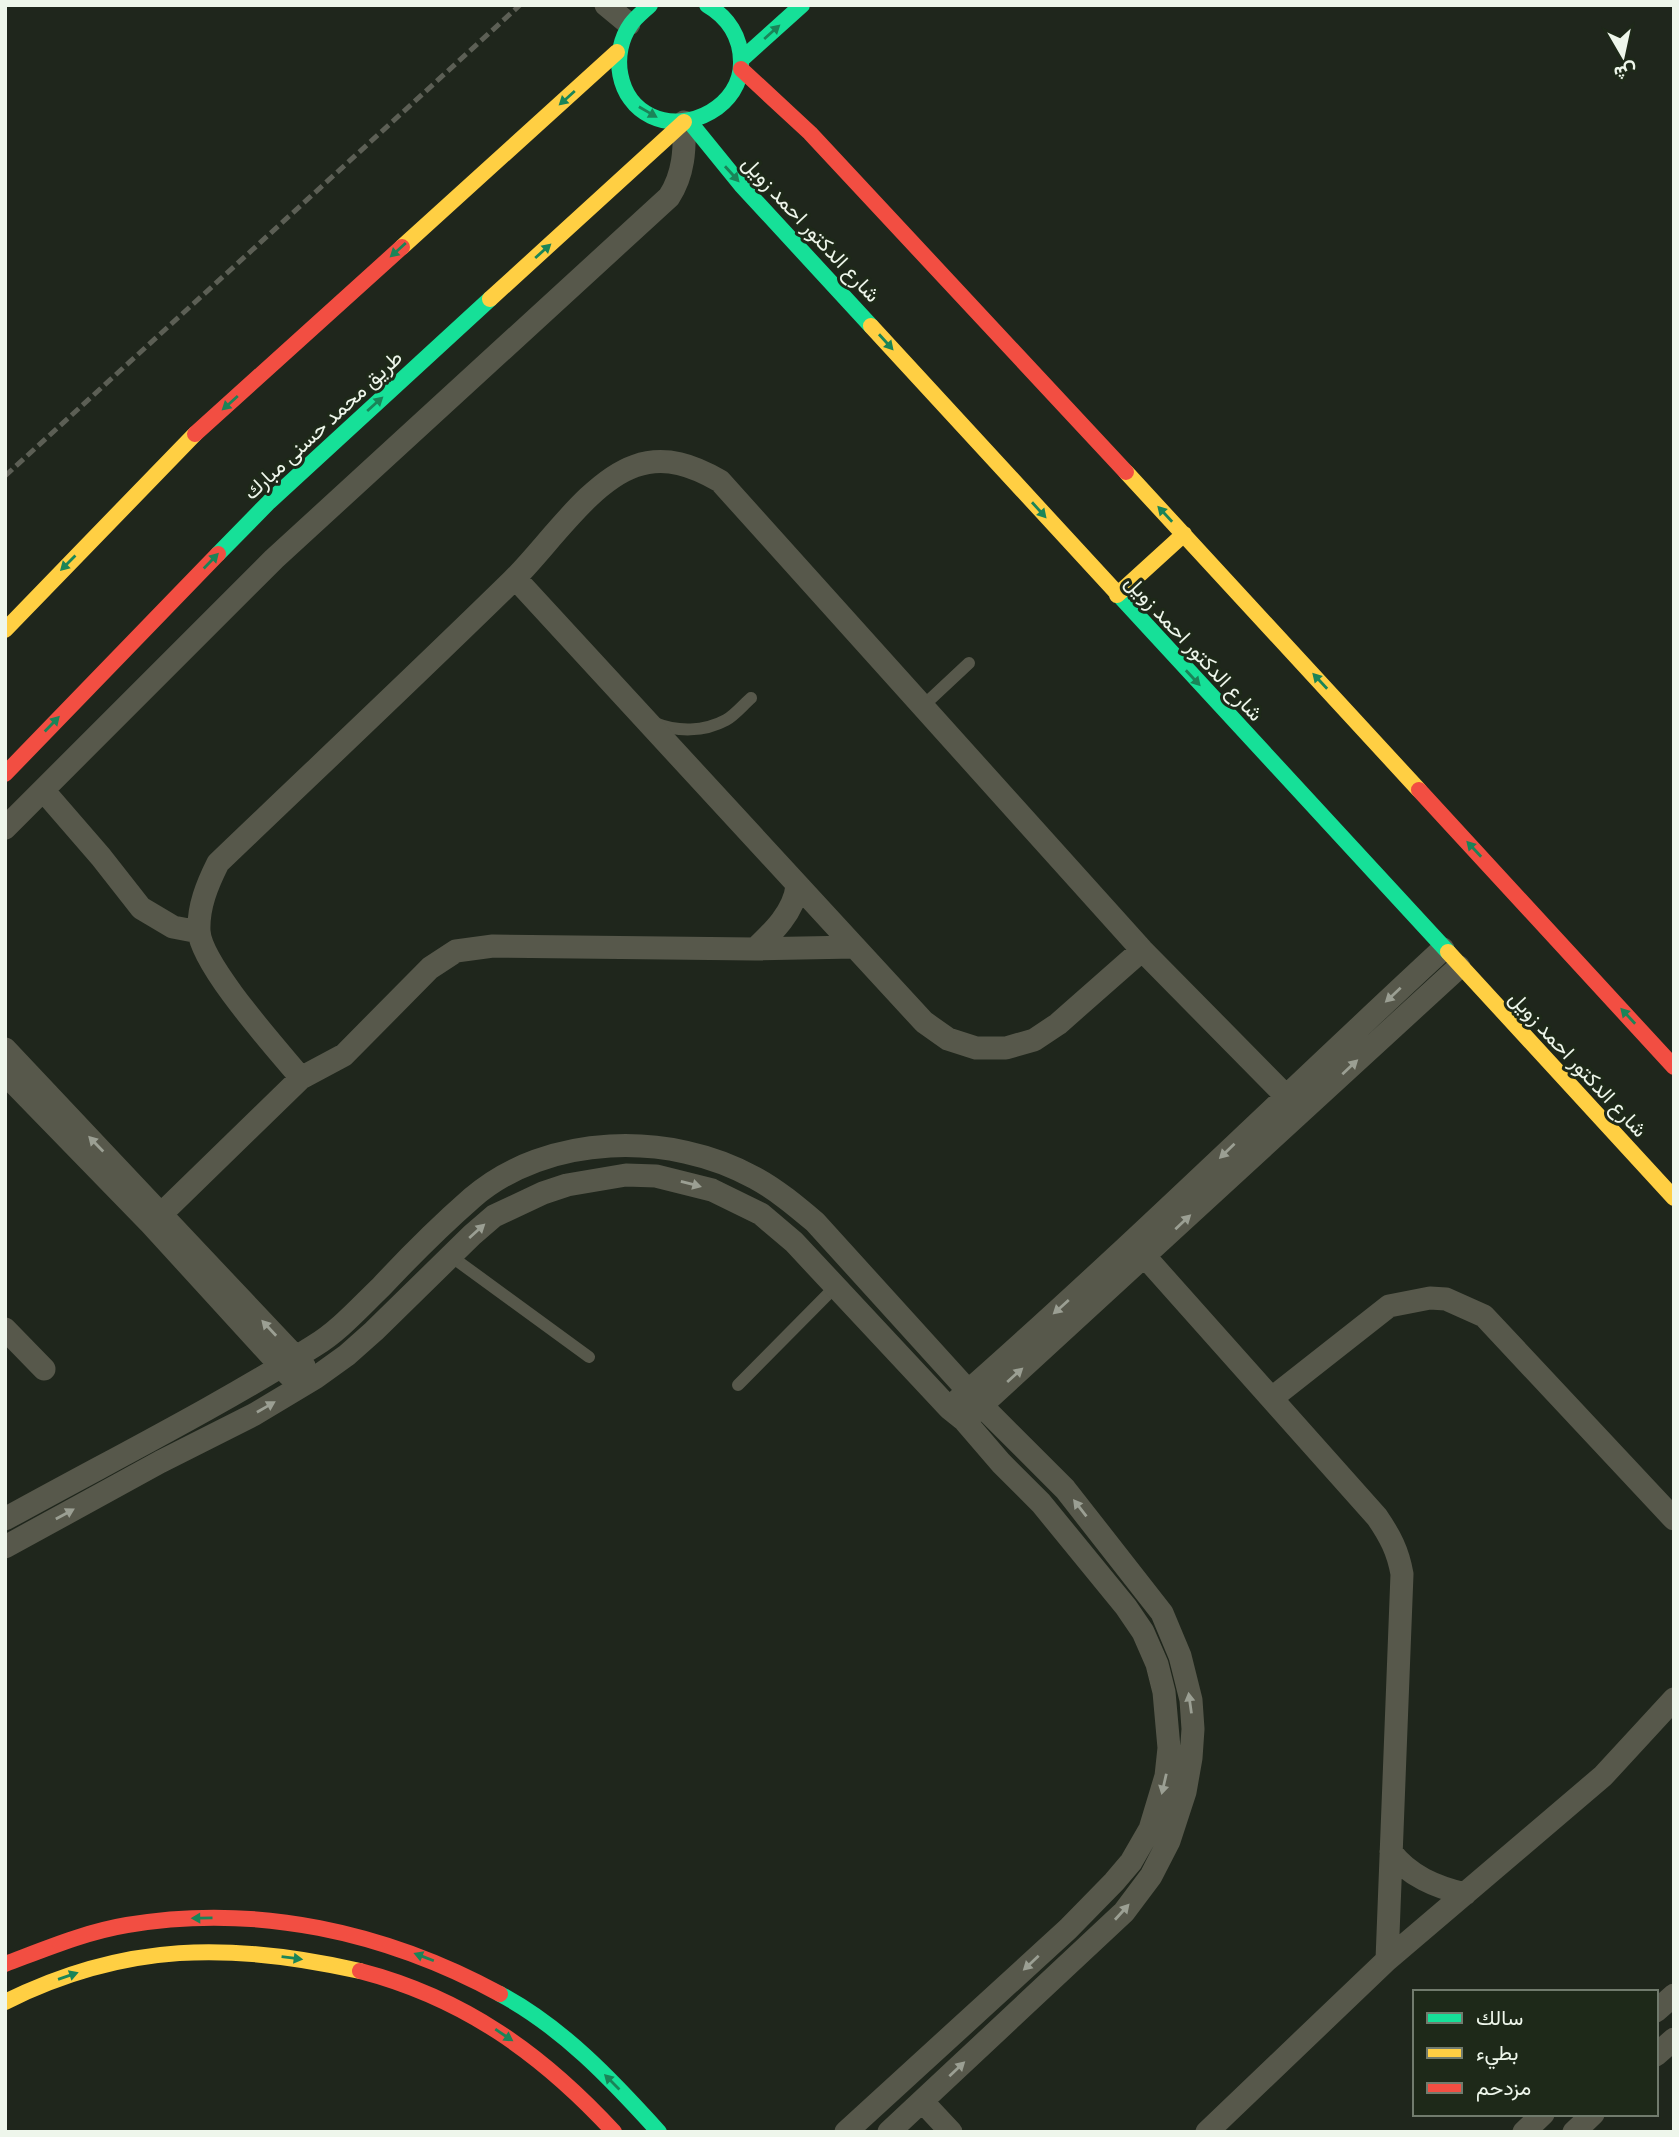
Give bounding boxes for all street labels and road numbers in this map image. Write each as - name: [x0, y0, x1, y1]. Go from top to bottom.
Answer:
- street label: شارع الدكتور احمد زويل: [736, 150, 886, 308]
- street label: طريق محمد حسنى مبارك: [238, 345, 408, 505]
- street label: شارع الدكتور احمد زويل: [1119, 569, 1269, 727]
- street label: شارع الدكتور احمد زويل: [1503, 985, 1653, 1143]

